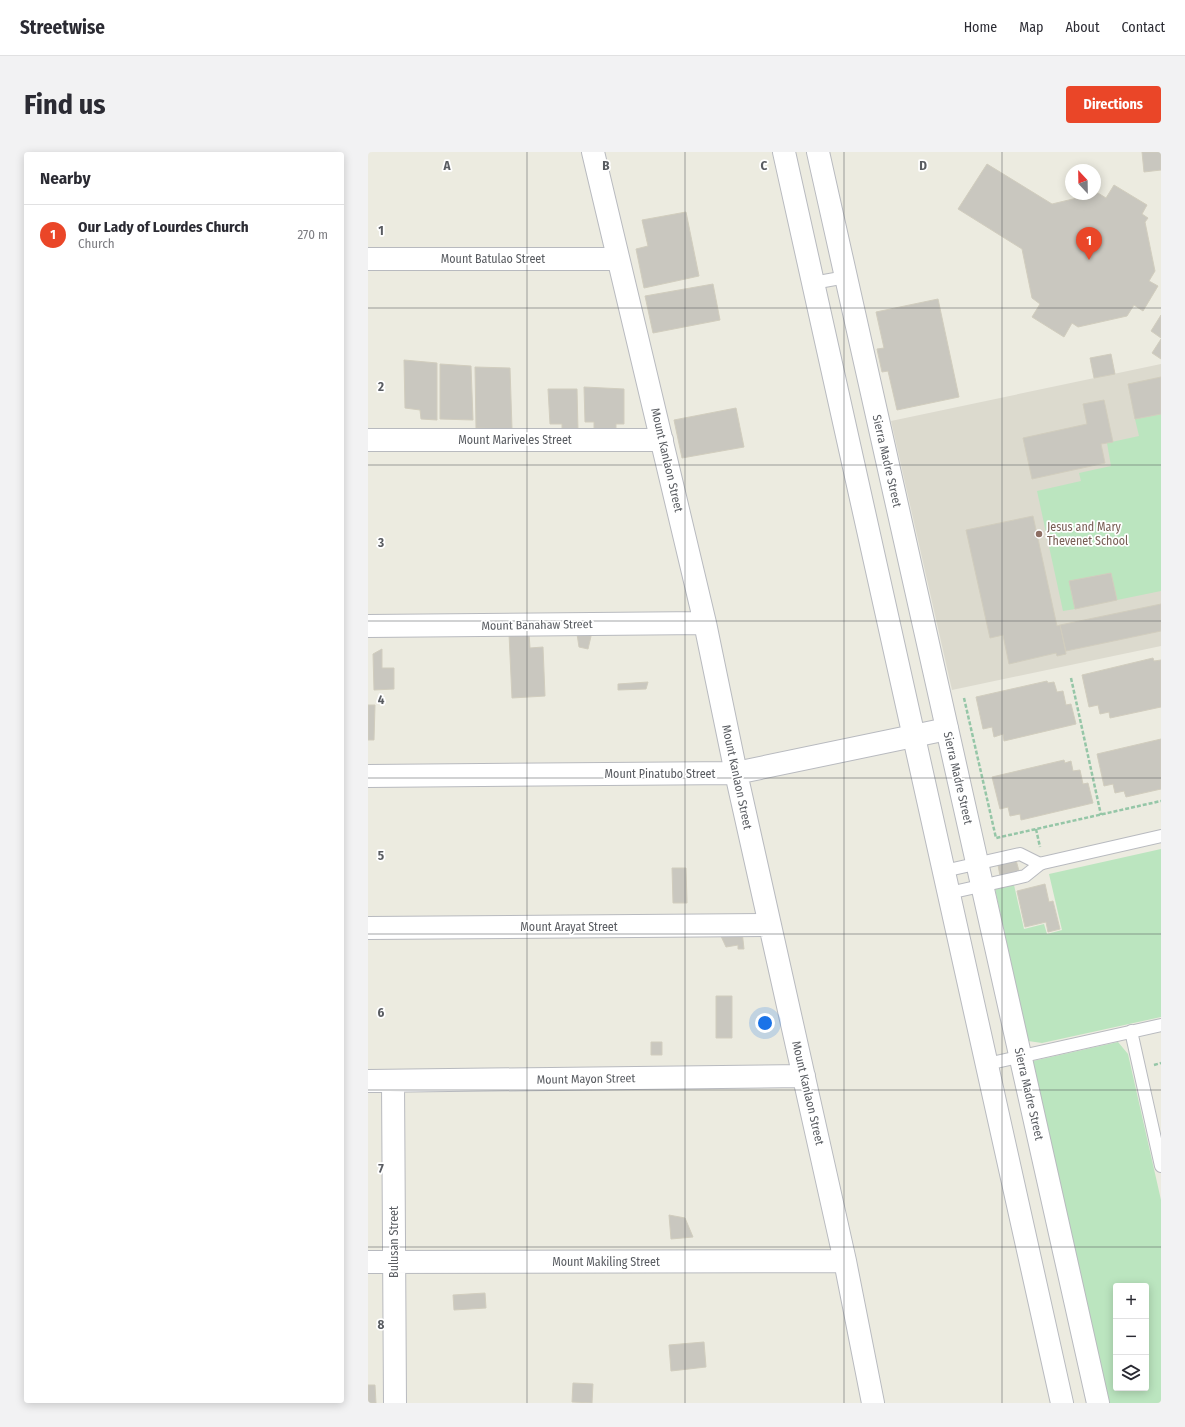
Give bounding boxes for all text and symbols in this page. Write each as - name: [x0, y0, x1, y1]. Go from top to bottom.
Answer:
- text: Streetwise: [20, 16, 105, 39]
- text: Home: [964, 19, 997, 36]
- text: Map: [1019, 19, 1043, 36]
- text: About: [1065, 19, 1100, 36]
- text: Contact: [1122, 19, 1165, 36]
- button: Directions: [1066, 86, 1161, 123]
- text: Find us: [24, 88, 106, 121]
- text: A: [442, 158, 451, 173]
- text: B: [602, 158, 610, 173]
- text: C: [761, 158, 768, 173]
- text: D: [919, 158, 927, 173]
- north arrow: [1065, 164, 1101, 200]
- text: Nearby: [40, 168, 91, 189]
- text: Our Lady of Lourdes Church: [78, 218, 249, 236]
- text: 1: [378, 223, 384, 238]
- text: 1: [50, 227, 56, 242]
- text: 270 m: [297, 227, 328, 242]
- pin: 1: [1076, 227, 1102, 260]
- text: Church: [78, 236, 115, 251]
- street label: Mount Batulao Street: [441, 252, 545, 266]
- text: 2: [377, 379, 384, 394]
- street label: Mount Kanlaon Street: [648, 406, 686, 514]
- street label: Sierra Madre Street: [870, 413, 904, 509]
- street label: Mount Mariveles Street: [458, 433, 572, 447]
- place label: Jesus and Mary Thevenet School: [1047, 520, 1128, 548]
- marker: Jesus and Mary Thevenet School: [1034, 529, 1044, 539]
- text: 3: [377, 535, 384, 550]
- street label: Mount Banahaw Street: [481, 617, 593, 633]
- text: 4: [378, 692, 385, 707]
- street label: Mount Kanlaon Street: [719, 723, 755, 831]
- street label: Sierra Madre Street: [941, 730, 975, 826]
- street label: Mount Pinatubo Street: [605, 767, 716, 781]
- text: 5: [378, 848, 384, 863]
- street label: Mount Arayat Street: [520, 920, 618, 934]
- text: 6: [378, 1005, 385, 1020]
- your location: [755, 1013, 775, 1033]
- street label: Mount Kanlaon Street: [789, 1039, 827, 1147]
- street label: Sierra Madre Street: [1012, 1046, 1046, 1142]
- street label: Mount Mayon Street: [537, 1071, 636, 1087]
- text: 7: [378, 1161, 384, 1176]
- street label: Bulusan Street: [387, 1206, 401, 1278]
- street label: Mount Makiling Street: [552, 1255, 660, 1269]
- map controls: [1113, 1283, 1149, 1391]
- button: +: [1113, 1283, 1149, 1319]
- text: 8: [378, 1317, 385, 1332]
- button: −: [1113, 1319, 1149, 1355]
- button: layers: [1113, 1355, 1149, 1391]

